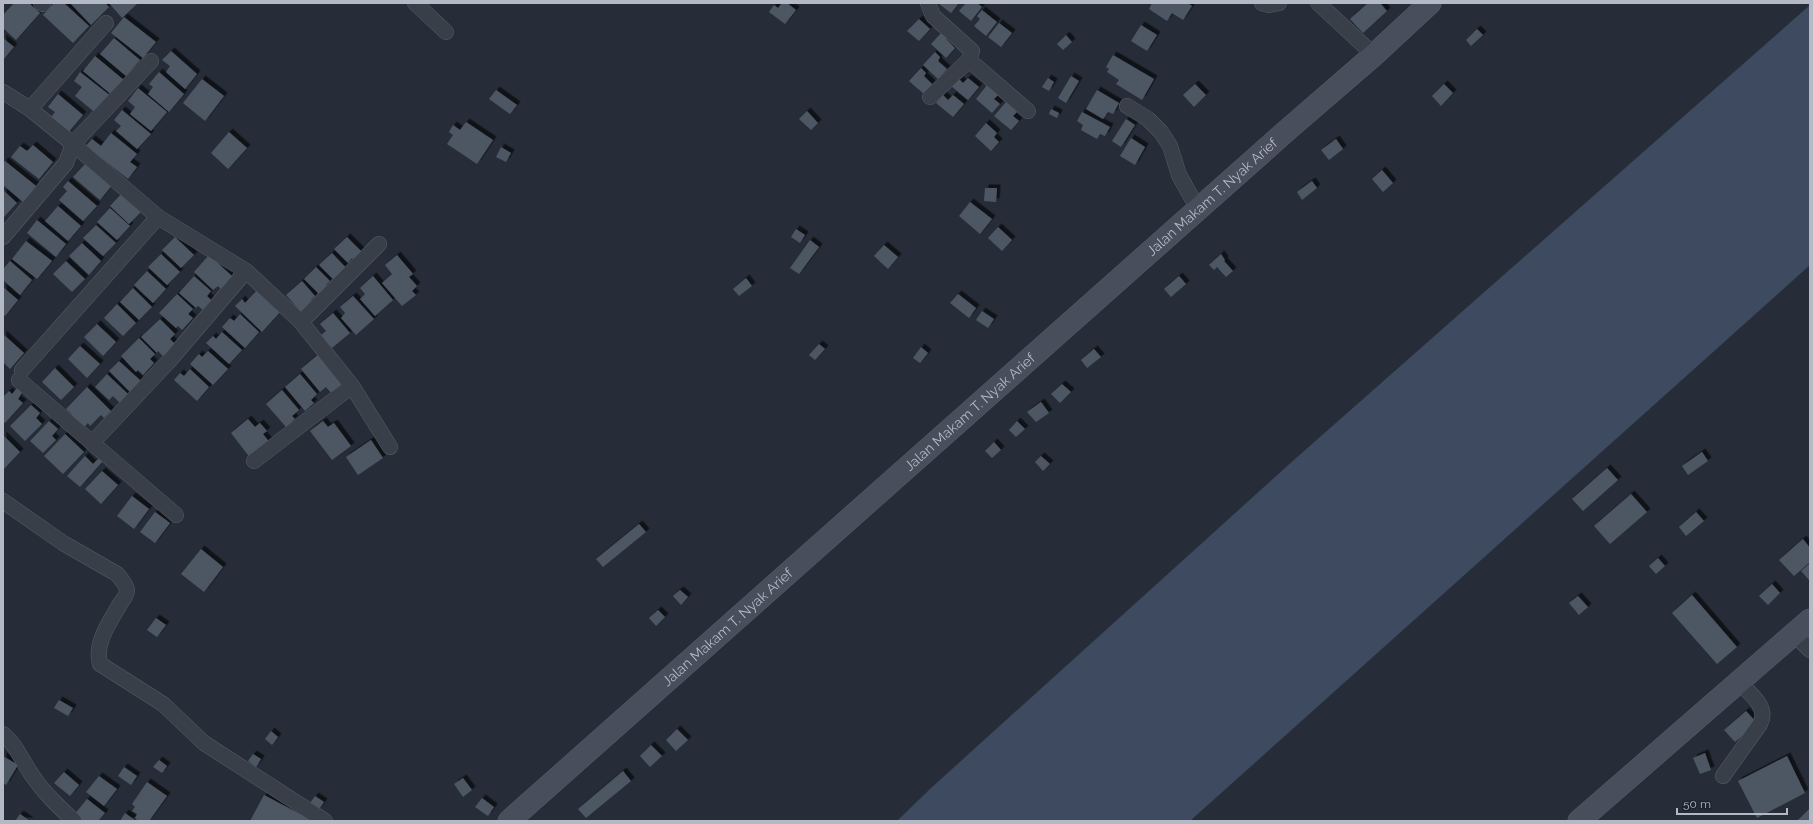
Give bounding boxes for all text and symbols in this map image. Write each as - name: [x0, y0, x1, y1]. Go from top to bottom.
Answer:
- street label: Jalan Makam T. Nyak Arief: [1143, 134, 1281, 259]
- street label: Jalan Makam T. Nyak Arief: [901, 349, 1039, 474]
- street label: Jalan Makam T. Nyak Arief: [659, 564, 797, 689]
- scale bar: [1677, 790, 1787, 816]
- text: 50 m: [1683, 797, 1711, 811]

